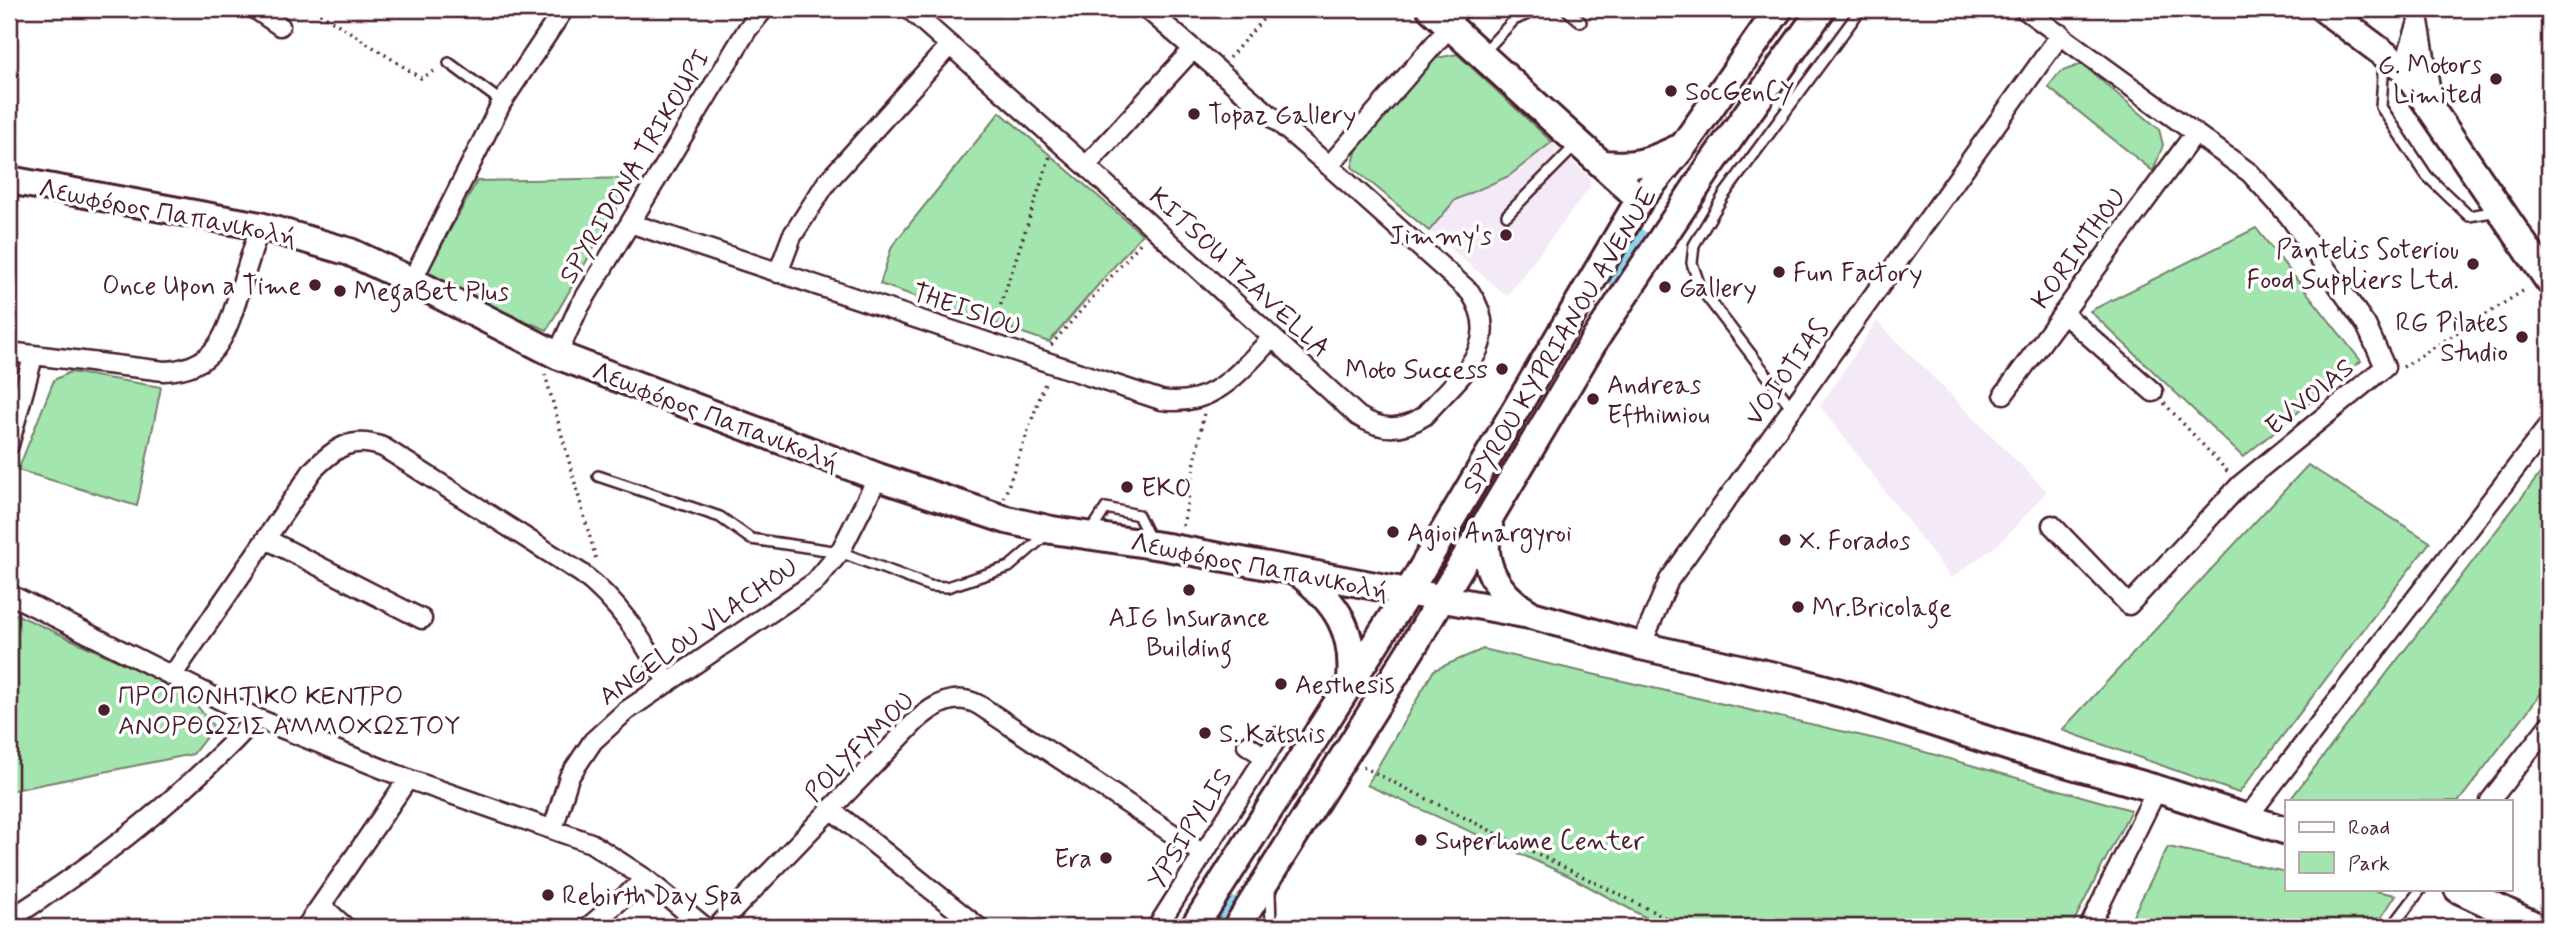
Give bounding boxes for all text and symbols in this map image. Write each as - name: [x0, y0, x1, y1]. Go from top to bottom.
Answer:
- street label: SPYRIDONA TRIKOUPI: [552, 44, 719, 290]
- place label: G. Motors Limited: [2378, 49, 2482, 113]
- marker: G. Motors Limited: [2488, 71, 2504, 87]
- place label: SocGenCY: [1685, 76, 1794, 110]
- marker: SocGenCY: [1663, 83, 1679, 99]
- place label: Topaz Gallery: [1208, 99, 1356, 133]
- marker: Topaz Gallery: [1186, 106, 1202, 122]
- street label: Λεωφόρος Παπανικολή: [36, 172, 299, 256]
- street label: KITSOU TZAVELLA: [1141, 181, 1336, 366]
- street label: SPYROU KYPRIANOU AVENUE: [1455, 181, 1666, 501]
- street label: KORINTHOU: [2024, 182, 2135, 316]
- place label: Jimmy's: [1389, 220, 1492, 254]
- marker: Jimmy's: [1498, 227, 1514, 243]
- place label: Pantelis Soteriou Food Suppliers Ltd.: [2247, 234, 2459, 298]
- marker: Pantelis Soteriou Food Suppliers Ltd.: [2465, 256, 2481, 272]
- place label: Fun Factory: [1793, 257, 1922, 291]
- marker: Fun Factory: [1771, 264, 1787, 280]
- place label: Once Upon a Time: [102, 270, 301, 304]
- place label: Gallery: [1679, 272, 1757, 306]
- place label: MegaBet Plus: [354, 276, 509, 313]
- street label: THEISIOU: [907, 276, 1025, 345]
- marker: Once Upon a Time: [307, 277, 323, 293]
- marker: Gallery: [1657, 279, 1673, 295]
- marker: MegaBet Plus: [332, 283, 348, 299]
- place label: RG Pilates Studio: [2396, 307, 2508, 371]
- street label: VOIOTIAS: [1738, 314, 1837, 433]
- marker: RG Pilates Studio: [2514, 329, 2530, 345]
- street label: EVVOIAS: [2259, 351, 2362, 444]
- place label: Moto Success: [1345, 354, 1488, 388]
- street label: Λεωφόρος Παπανικολή: [587, 355, 844, 481]
- marker: Moto Success: [1494, 361, 1510, 377]
- place label: Andreas Efthimiou: [1607, 369, 1710, 433]
- marker: Andreas Efthimiou: [1585, 391, 1601, 407]
- place label: EKO: [1141, 472, 1192, 506]
- marker: EKO: [1119, 479, 1135, 495]
- place label: Agioi Anargyroi: [1407, 517, 1572, 553]
- marker: Agioi Anargyroi: [1385, 524, 1401, 540]
- place label: X. Forados: [1799, 525, 1910, 559]
- street label: Λεωφόρος Παπανικολή: [1128, 526, 1391, 610]
- marker: X. Forados: [1777, 532, 1793, 548]
- street label: ANGELOU VLACHOU: [593, 551, 806, 714]
- marker: AIG Insurance Building: [1181, 582, 1197, 598]
- place label: Mr.Bricolage: [1812, 592, 1952, 629]
- marker: Mr.Bricolage: [1790, 599, 1806, 615]
- place label: AIG Insurance Building: [1108, 602, 1270, 669]
- place label: Aesthesis: [1295, 669, 1395, 703]
- marker: Aesthesis: [1273, 676, 1289, 692]
- place label: ΠΡΟΠΟΝΗΤΙΚΟ ΚΕΝΤΡΟ ΑΝΟΡΘΩΣΙΣ ΑΜΜΟΧΩΣΤΟΥ: [118, 680, 460, 744]
- street label: POLYFYMOU: [798, 685, 923, 810]
- marker: ΠΡΟΠΟΝΗΤΙΚΟ ΚΕΝΤΡΟ ΑΝΟΡΘΩΣΙΣ ΑΜΜΟΧΩΣΤΟΥ: [96, 702, 112, 718]
- place label: S. Katshis: [1219, 718, 1325, 752]
- marker: S. Katshis: [1197, 725, 1213, 741]
- street label: YPSIPYLIS: [1140, 762, 1241, 896]
- legend: [2285, 800, 2512, 890]
- text: Road: [2348, 814, 2390, 842]
- place label: Superhome Center: [1435, 825, 1644, 859]
- marker: Superhome Center: [1413, 832, 1429, 848]
- place label: Era: [1054, 843, 1092, 877]
- marker: Era: [1098, 850, 1114, 866]
- text: Park: [2348, 850, 2390, 878]
- place label: Rebirth Day Spa: [562, 880, 743, 914]
- marker: Rebirth Day Spa: [540, 887, 556, 903]

